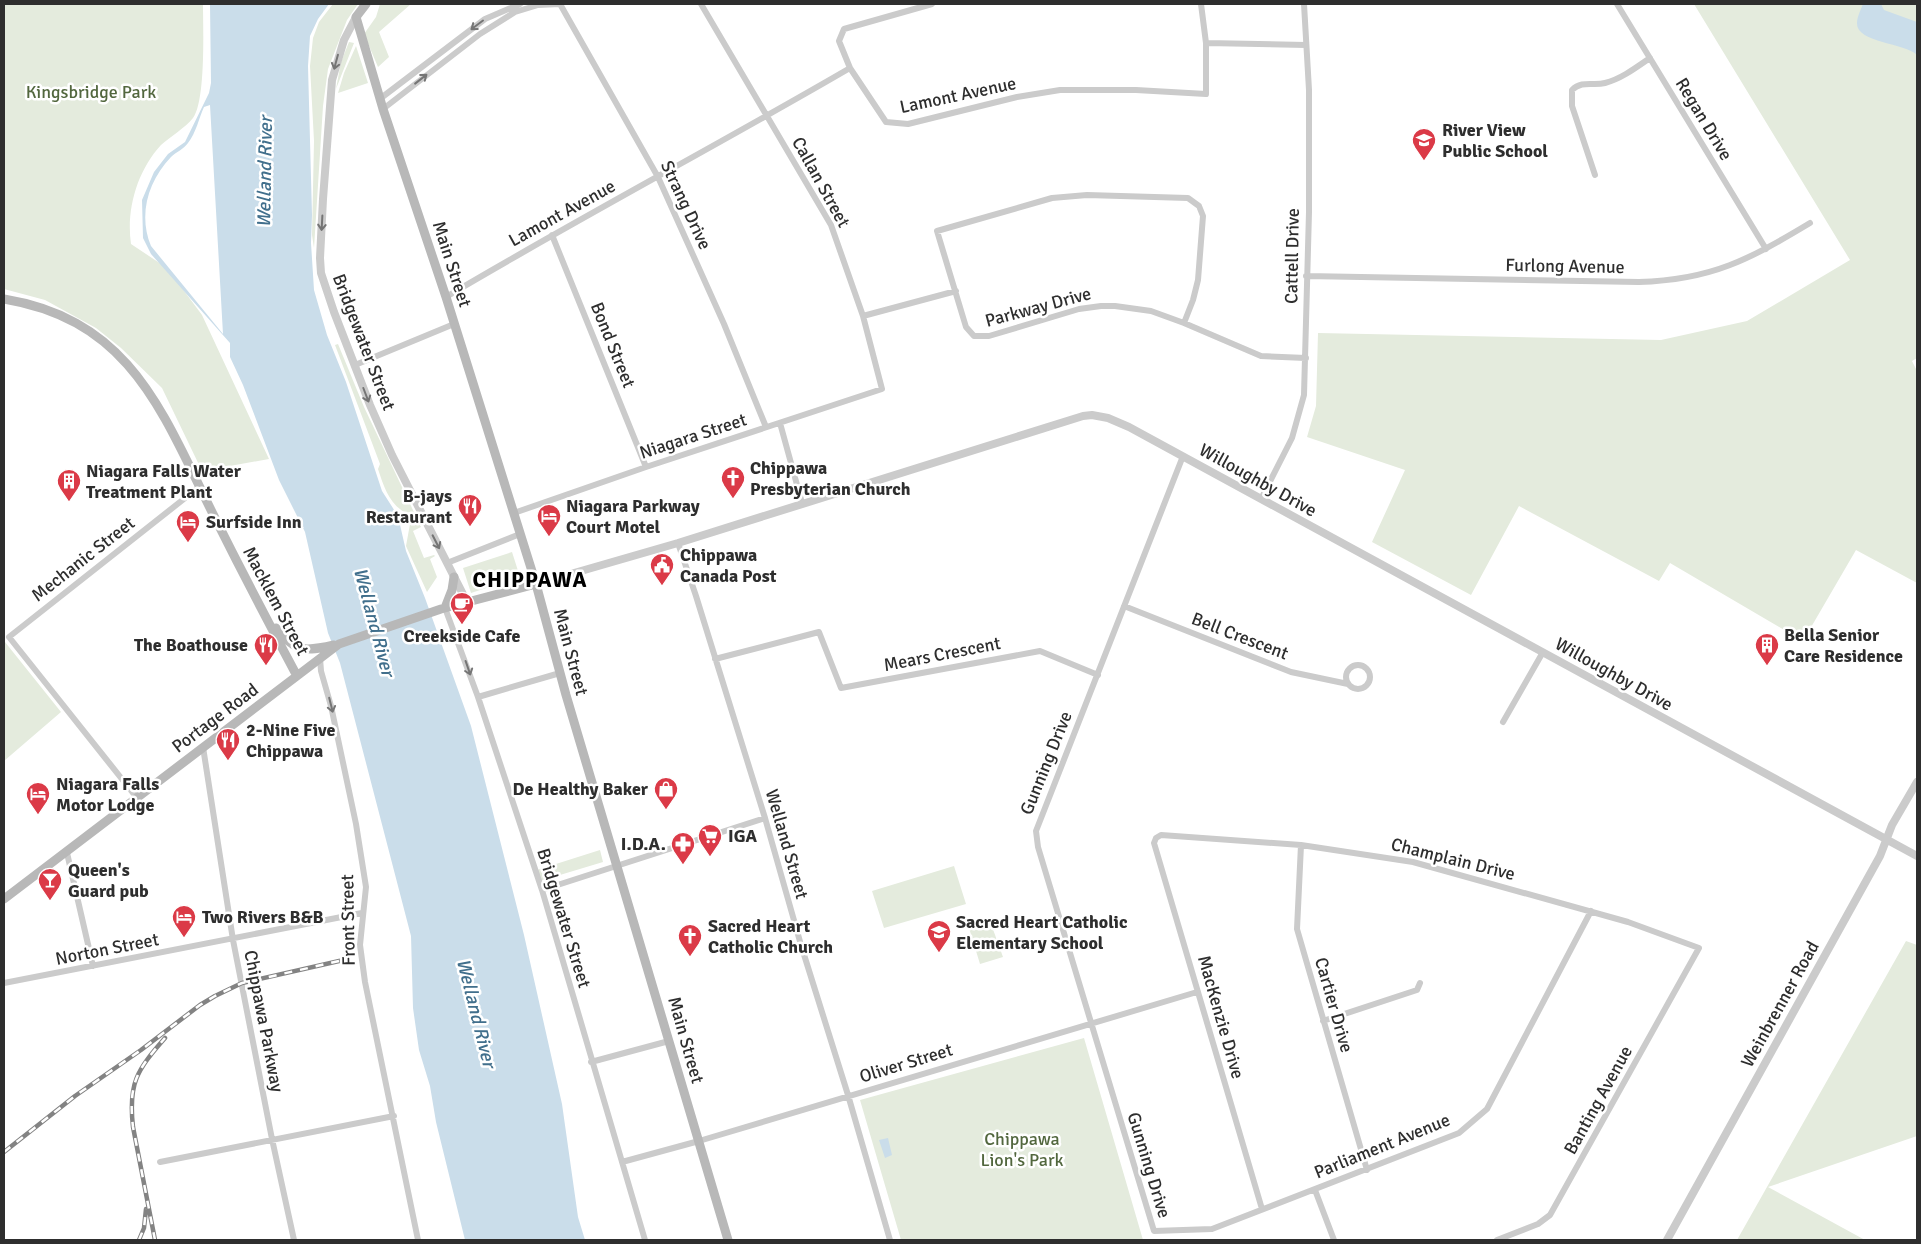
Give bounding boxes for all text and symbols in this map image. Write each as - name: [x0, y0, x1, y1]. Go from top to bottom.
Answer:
- one-way arrow: [471, 20, 484, 31]
- one-way arrow: [331, 53, 341, 69]
- street label: Lamont Avenue: [898, 72, 1018, 118]
- one-way arrow: [414, 74, 427, 85]
- street label: Regan Drive: [1671, 74, 1737, 164]
- park label: Kingsbridge Park: [26, 81, 156, 103]
- water label: Welland River: [252, 113, 278, 228]
- place label: River View Public School: [1442, 119, 1548, 162]
- school or university icon: River View Public School: [1411, 127, 1437, 161]
- street label: Callan Street: [787, 133, 855, 231]
- street label: Strang Drive: [656, 157, 716, 253]
- street label: Lamont Avenue: [505, 175, 619, 251]
- street label: Cattell Drive: [1280, 208, 1304, 304]
- one-way arrow: [317, 215, 326, 231]
- street label: Main Street: [428, 218, 476, 310]
- street label: Furlong Avenue: [1505, 254, 1625, 278]
- street label: Bridgewater Street: [328, 271, 400, 413]
- street label: Parkway Drive: [983, 282, 1093, 332]
- street label: Bond Street: [586, 299, 640, 391]
- one-way arrow: [362, 387, 371, 402]
- street label: Niagara Street: [637, 408, 749, 464]
- street label: Willoughby Drive: [1195, 439, 1321, 521]
- place label: Chippawa Presbyterian Church: [750, 457, 911, 500]
- place label: Niagara Falls Water Treatment Plant: [86, 460, 242, 503]
- church icon: Chippawa Presbyterian Church: [720, 465, 746, 499]
- building icon: Niagara Falls Water Treatment Plant: [56, 468, 82, 502]
- place label: B-jays Restaurant: [366, 485, 452, 528]
- restaurant icon: B-jays Restaurant: [457, 493, 483, 527]
- place label: Niagara Parkway Court Motel: [566, 495, 700, 538]
- hotel icon: Niagara Parkway Court Motel: [536, 503, 562, 537]
- hotel icon: Surfside Inn: [175, 509, 201, 543]
- place label: Surfside Inn: [206, 511, 302, 533]
- street label: Mechanic Street: [27, 512, 139, 606]
- one-way arrow: [431, 534, 441, 549]
- street label: Macklem Street: [238, 543, 314, 659]
- place label: Chippawa Canada Post: [680, 544, 777, 587]
- public building icon: Chippawa Canada Post: [649, 552, 675, 586]
- water label: Welland River: [348, 565, 401, 682]
- district label: CHIPPAWA: [473, 566, 588, 593]
- cafe icon: Creekside Cafe: [449, 591, 475, 625]
- street label: Main Street: [549, 606, 593, 698]
- street label: Bell Crescent: [1189, 607, 1291, 665]
- place label: Bella Senior Care Residence: [1784, 624, 1903, 667]
- place label: Creekside Cafe: [404, 625, 520, 647]
- restaurant icon: The Boathouse: [253, 632, 279, 666]
- street label: Mears Crescent: [882, 632, 1002, 676]
- building icon: Bella Senior Care Residence: [1754, 632, 1780, 666]
- street label: Willoughby Drive: [1551, 633, 1677, 715]
- place label: The Boathouse: [134, 634, 248, 656]
- one-way arrow: [464, 660, 473, 676]
- street label: Portage Road: [167, 678, 263, 758]
- one-way arrow: [326, 697, 336, 713]
- street label: Gunning Drive: [1015, 708, 1077, 818]
- place label: 2-Nine Five Chippawa: [246, 719, 335, 762]
- restaurant icon: 2-Nine Five Chippawa: [215, 727, 241, 761]
- place label: Niagara Falls Motor Lodge: [56, 773, 159, 816]
- shop icon: De Healthy Baker: [653, 776, 679, 810]
- place label: De Healthy Baker: [512, 778, 649, 800]
- hotel icon: Niagara Falls Motor Lodge: [25, 781, 51, 815]
- street label: Welland Street: [761, 786, 813, 902]
- supermarket icon: IGA: [697, 823, 723, 857]
- place label: IGA: [728, 825, 757, 847]
- pharmacy icon: I.D.A.: [670, 831, 696, 865]
- place label: I.D.A.: [621, 833, 666, 855]
- street label: Champlain Drive: [1389, 833, 1517, 885]
- street label: Bridgewater Street: [532, 846, 596, 990]
- place label: Queen's Guard pub: [68, 859, 149, 902]
- bar icon: Queen's Guard pub: [37, 867, 63, 901]
- street label: Front Street: [336, 874, 360, 966]
- hotel icon: Two Rivers B&B: [171, 904, 197, 938]
- place label: Two Rivers B&B: [202, 906, 324, 928]
- place label: Sacred Heart Catholic Elementary School: [956, 911, 1128, 954]
- place label: Sacred Heart Catholic Church: [708, 915, 833, 958]
- school or university icon: Sacred Heart Catholic Elementary School: [926, 919, 952, 953]
- church icon: Sacred Heart Catholic Church: [677, 923, 703, 957]
- street label: Norton Street: [53, 928, 161, 970]
- street label: Weinbrenner Road: [1736, 937, 1824, 1071]
- street label: Chippawa Parkway: [239, 948, 289, 1094]
- street label: MacKenzie Drive: [1193, 953, 1249, 1081]
- street label: Cartier Drive: [1310, 955, 1358, 1055]
- water label: Welland River: [451, 956, 502, 1073]
- street label: Main Street: [663, 994, 709, 1086]
- street label: Oliver Street: [857, 1038, 955, 1088]
- street label: Banting Avenue: [1559, 1042, 1637, 1158]
- street label: Gunning Drive: [1122, 1109, 1176, 1221]
- street label: Parliament Avenue: [1311, 1109, 1453, 1183]
- park label: Chippawa Lion's Park: [980, 1128, 1064, 1171]

